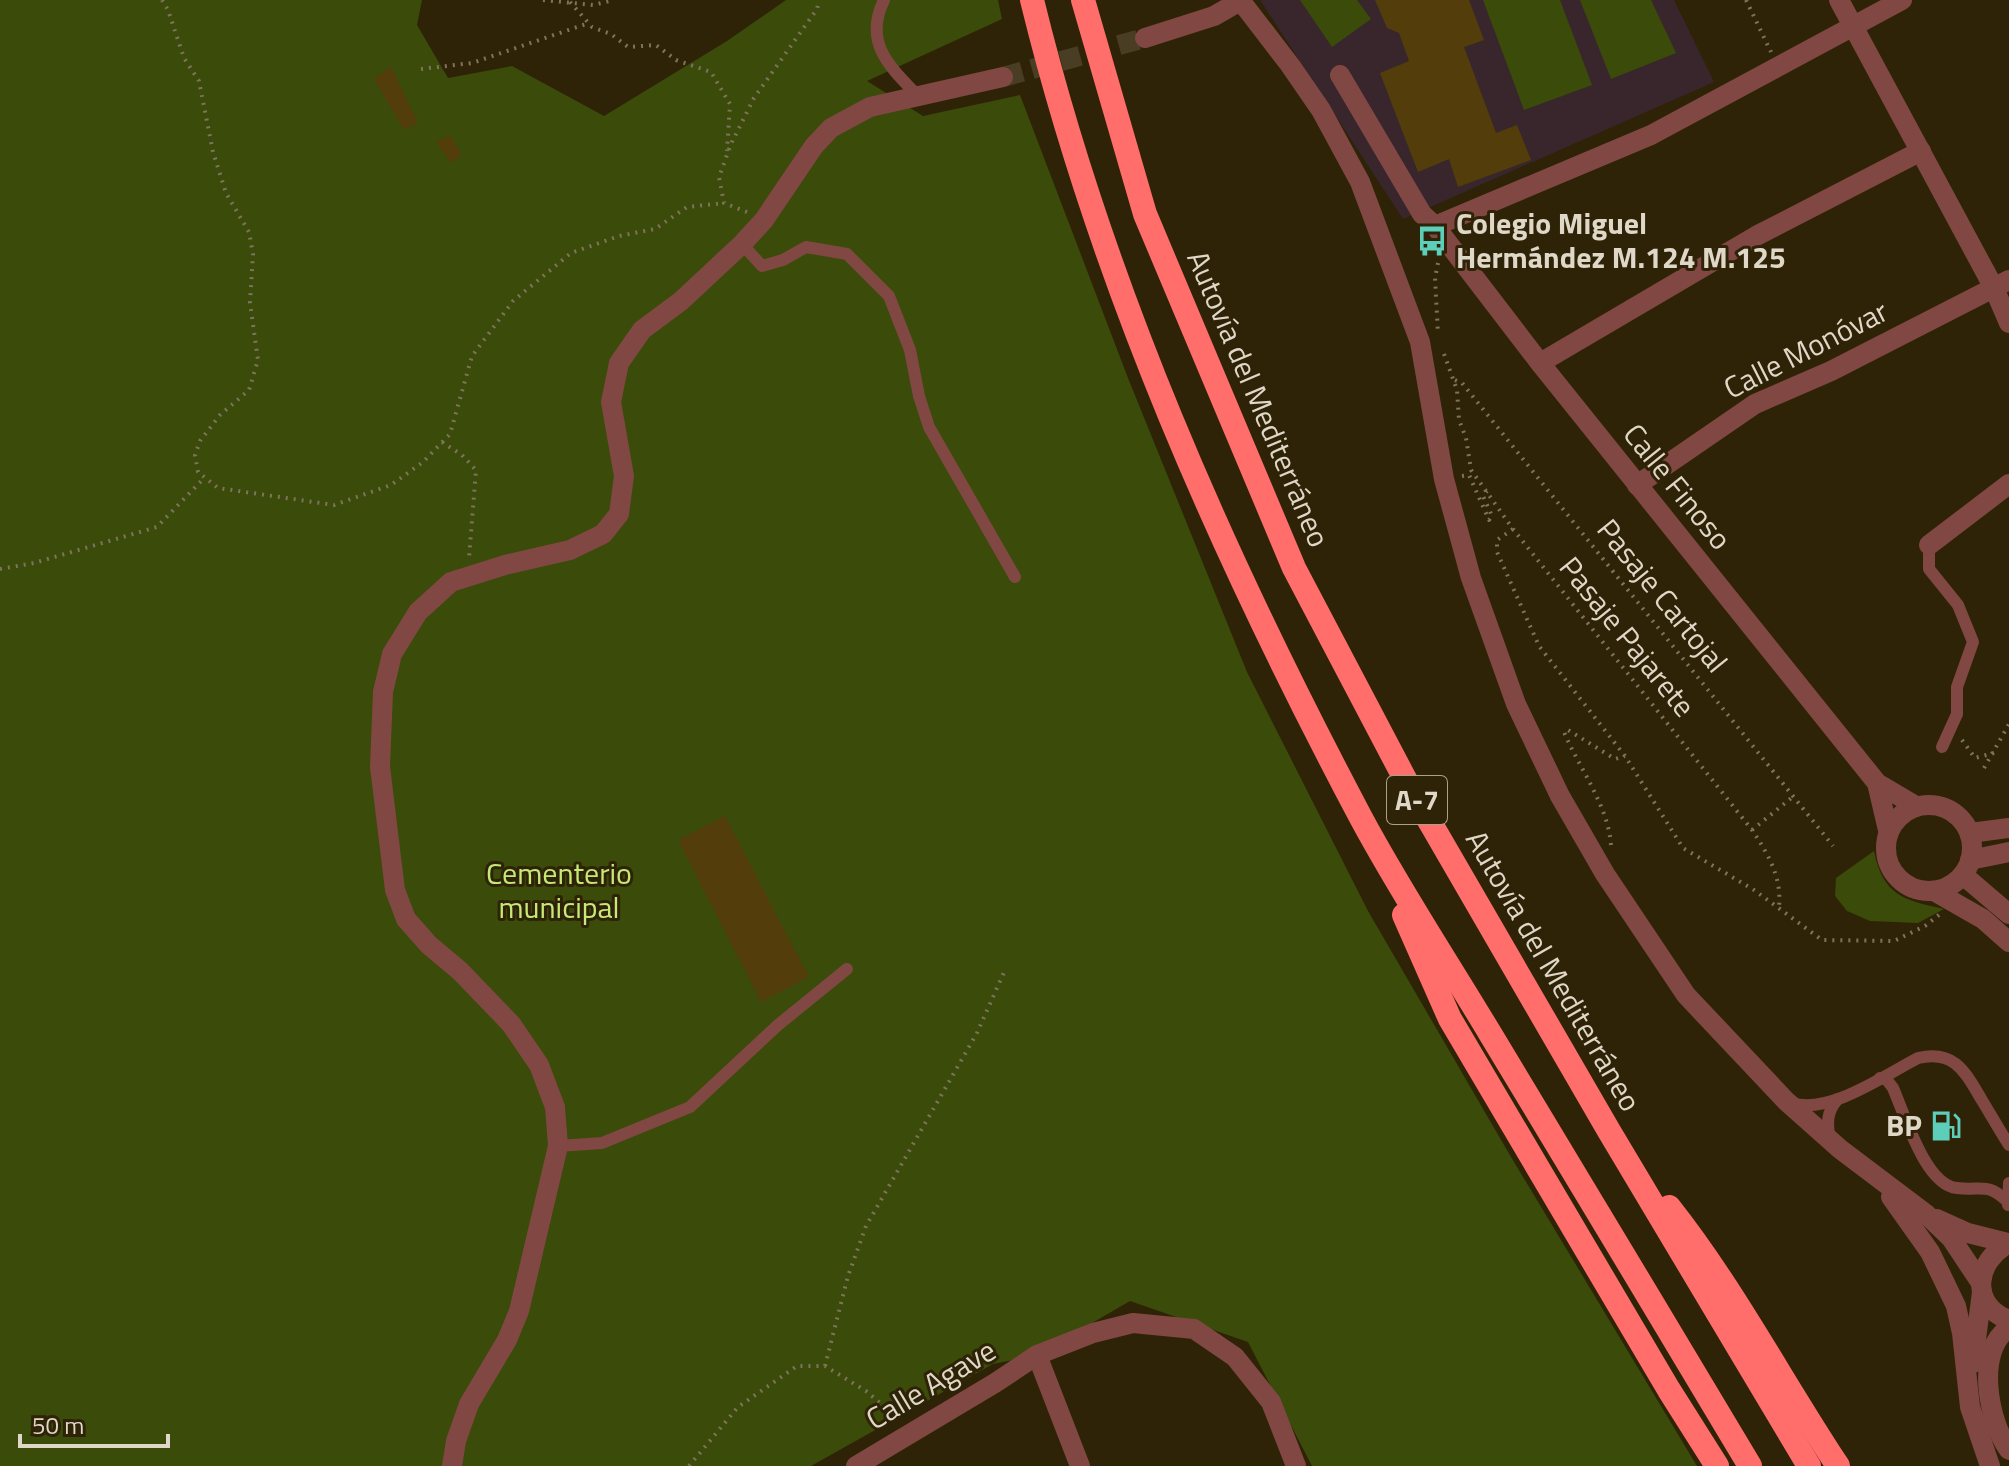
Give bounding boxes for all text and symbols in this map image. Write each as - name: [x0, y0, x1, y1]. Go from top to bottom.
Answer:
- place label: Colegio Miguel Hermández M.124 M.125: [1456, 200, 1786, 280]
- bus stop icon: Colegio Miguel Hermández M.124 M.125: [1415, 224, 1449, 258]
- street label: Autovía del Mediterráneo: [1176, 243, 1342, 554]
- street label: Calle Monóvar: [1715, 288, 1896, 410]
- street label: Calle Finoso: [1612, 413, 1743, 560]
- street label: Pasaje Cartojal: [1586, 508, 1739, 682]
- street label: Pasaje Pajarete: [1549, 546, 1707, 727]
- road number: A-7: [1387, 776, 1447, 824]
- street label: Autovía del Mediterráneo: [1454, 821, 1653, 1120]
- park label: Cementerio municipal: [486, 850, 632, 930]
- place label: BP: [1886, 1102, 1922, 1148]
- fuel station icon: BP: [1929, 1109, 1963, 1143]
- street label: Calle Agave: [857, 1327, 1004, 1441]
- scale bar: [20, 1398, 168, 1448]
- text: 50 m: [32, 1407, 84, 1443]

